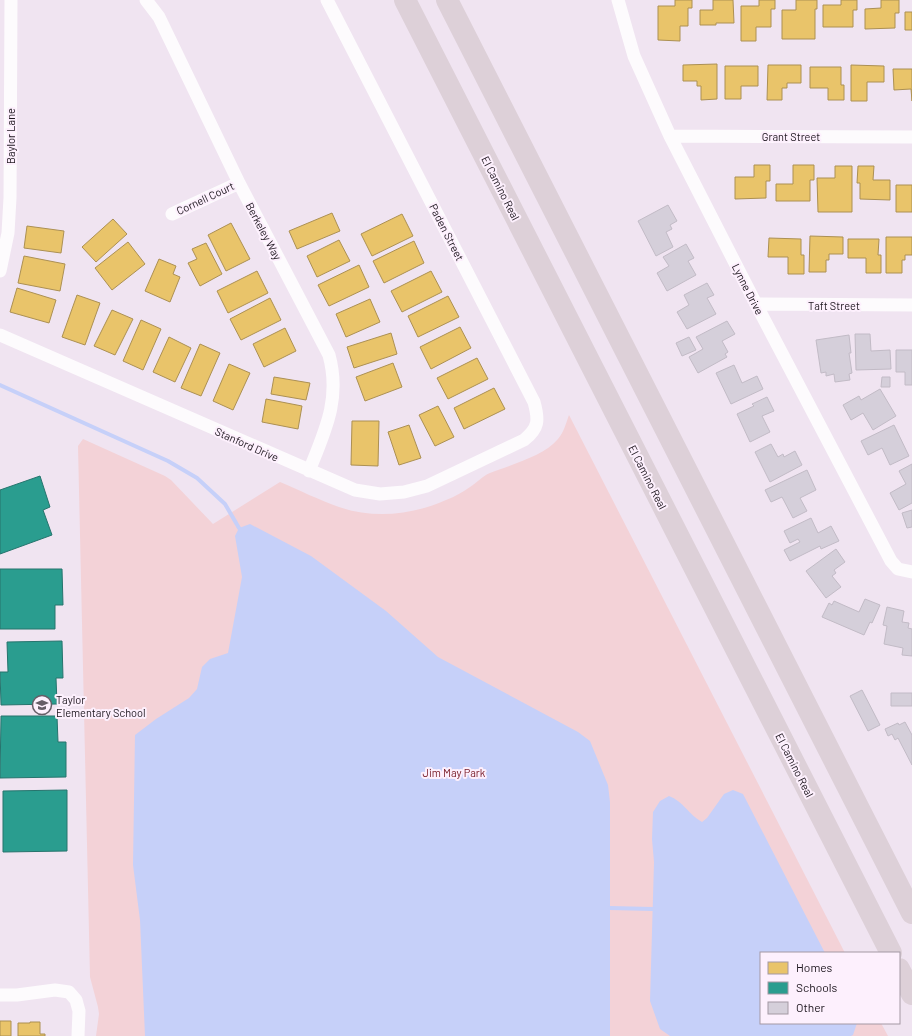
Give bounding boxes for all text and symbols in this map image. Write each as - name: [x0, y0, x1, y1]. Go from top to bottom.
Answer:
- street label: Baylor Lane: [4, 108, 17, 164]
- street label: Grant Street: [762, 130, 820, 143]
- street label: El Camino Real: [479, 154, 523, 222]
- street label: Cornell Court: [174, 179, 236, 217]
- street label: Berkeley Way: [243, 200, 285, 262]
- street label: Paden Street: [427, 201, 467, 263]
- street label: Lynne Drive: [730, 261, 766, 317]
- street label: Taft Street: [808, 299, 860, 312]
- street label: Stanford Drive: [213, 424, 281, 464]
- street label: El Camino Real: [626, 443, 670, 511]
- place label: Taylor Elementary School: [56, 693, 146, 719]
- school or university icon: Taylor Elementary School: [31, 694, 53, 716]
- street label: El Camino Real: [773, 731, 817, 799]
- park label: Jim May Park: [423, 766, 486, 779]
- legend: [760, 952, 900, 1024]
- text: Homes: [796, 960, 833, 974]
- text: Schools: [796, 980, 837, 994]
- text: Other: [796, 1000, 826, 1014]

